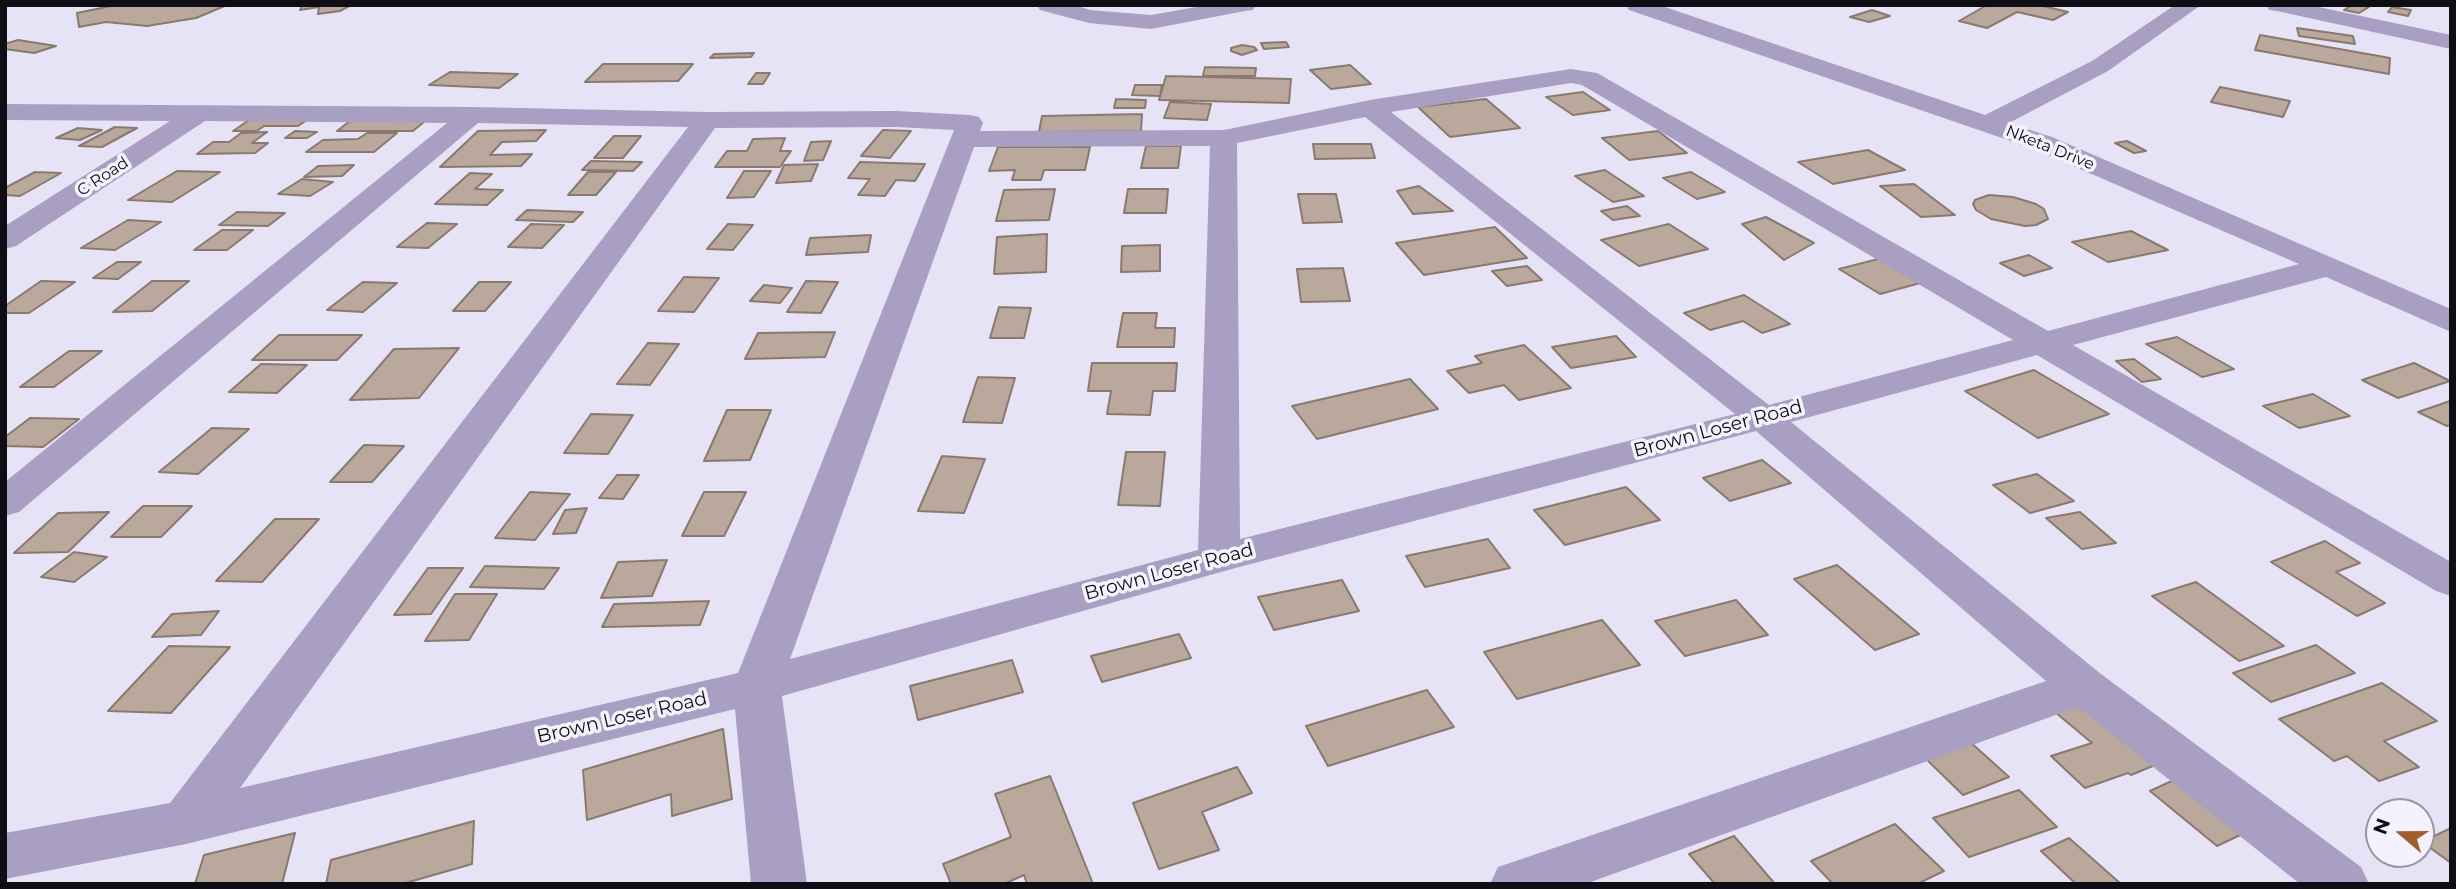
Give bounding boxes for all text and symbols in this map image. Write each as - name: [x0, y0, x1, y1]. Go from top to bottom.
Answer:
- street label: Nketa Drive: [2003, 122, 2097, 174]
- street label: C Road: [74, 153, 132, 201]
- street label: Brown Loser Road: [1631, 395, 1805, 463]
- street label: Brown Loser Road: [1082, 538, 1256, 606]
- street label: Brown Loser Road: [535, 687, 709, 749]
- north arrow: [2365, 798, 2435, 868]
- text: N: [2368, 815, 2395, 837]

